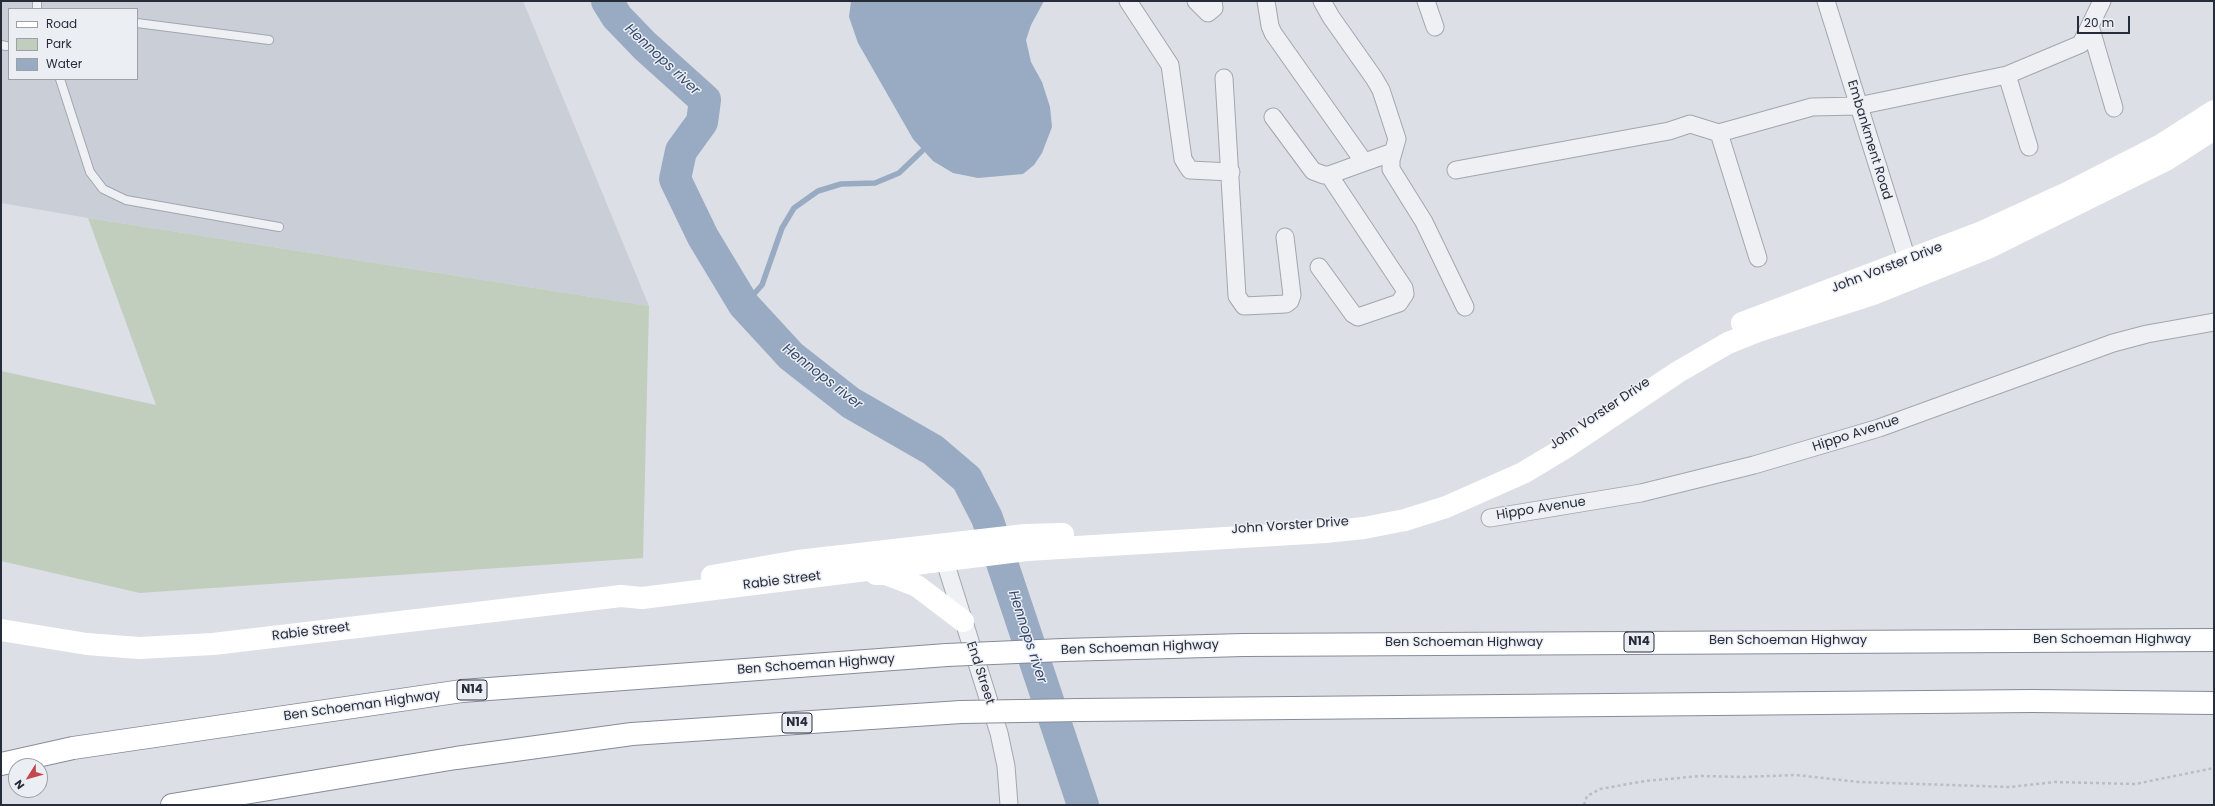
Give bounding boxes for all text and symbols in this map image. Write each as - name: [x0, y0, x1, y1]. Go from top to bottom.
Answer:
- legend: [8, 8, 138, 80]
- scale bar: [2079, 8, 2132, 34]
- text: 20 m: [2084, 14, 2114, 31]
- text: Road: [46, 15, 77, 32]
- water label: Hennops river: [621, 21, 703, 99]
- text: Park: [46, 35, 72, 52]
- text: Water: [46, 55, 82, 72]
- street label: Embankment Road: [1843, 78, 1895, 202]
- street label: John Vorster Drive: [1829, 240, 1945, 296]
- water label: Hennops river: [779, 341, 865, 413]
- street label: John Vorster Drive: [1547, 375, 1653, 453]
- street label: Hippo Avenue: [1811, 413, 1901, 455]
- street label: Hippo Avenue: [1495, 494, 1587, 524]
- street label: John Vorster Drive: [1231, 514, 1349, 538]
- street label: Rabie Street: [742, 568, 822, 594]
- water label: Hennops river: [1004, 588, 1050, 686]
- street label: Rabie Street: [271, 619, 351, 645]
- road number: N14: [1624, 632, 1654, 652]
- street label: Ben Schoeman Highway: [2033, 632, 2191, 648]
- street label: Ben Schoeman Highway: [1709, 633, 1867, 649]
- street label: Ben Schoeman Highway: [1385, 635, 1543, 651]
- street label: Ben Schoeman Highway: [1061, 637, 1219, 659]
- street label: End Street: [962, 640, 998, 706]
- street label: Ben Schoeman Highway: [737, 652, 895, 678]
- road number: N14: [457, 680, 487, 700]
- street label: Ben Schoeman Highway: [283, 687, 441, 725]
- road number: N14: [782, 713, 812, 733]
- north arrow: [8, 758, 48, 798]
- text: N: [10, 776, 28, 793]

